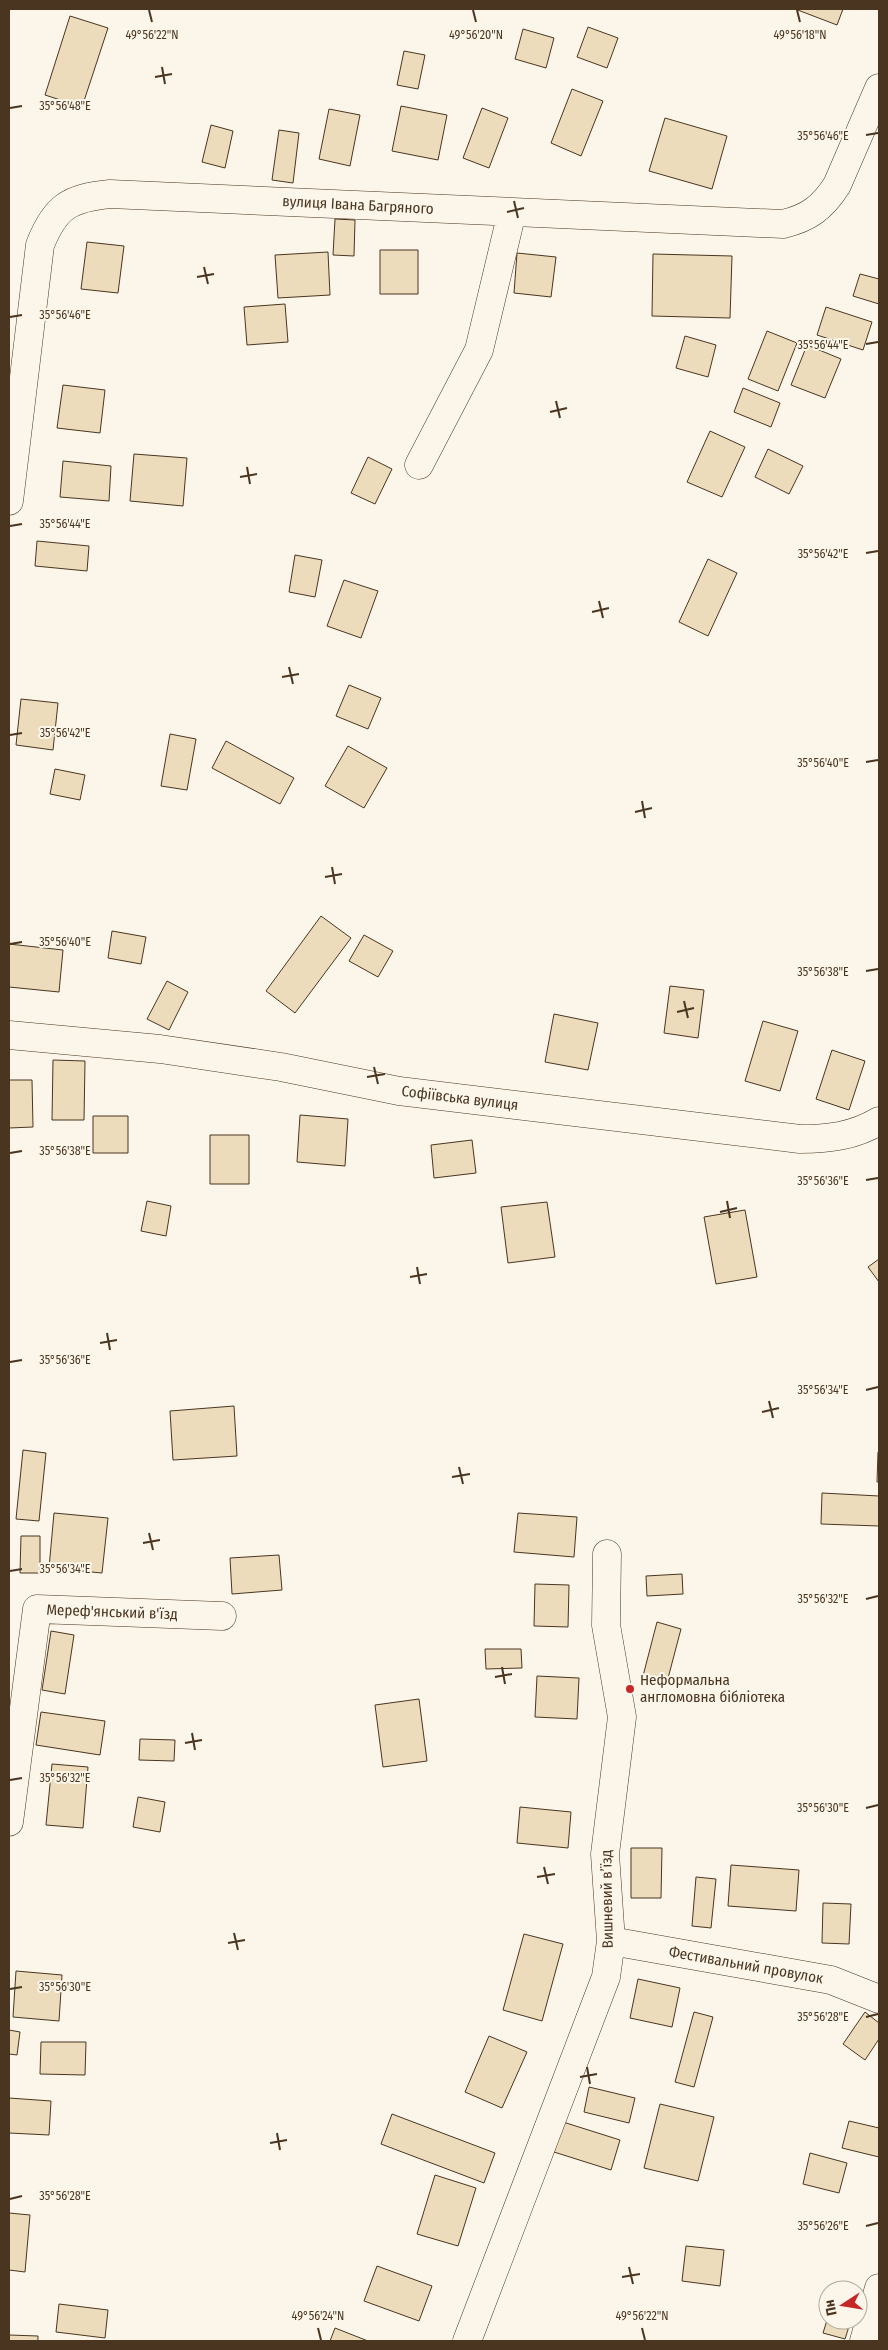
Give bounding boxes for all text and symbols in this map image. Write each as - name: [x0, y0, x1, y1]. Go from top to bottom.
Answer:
- text: 49°56'22"N: [125, 28, 179, 42]
- text: 49°56'20"N: [449, 28, 503, 42]
- text: 49°56'18"N: [773, 28, 827, 42]
- text: 35°56'48"E: [39, 99, 91, 113]
- text: 35°56'46"E: [797, 129, 849, 143]
- street label: вулиця Івана Багряного: [282, 192, 434, 218]
- text: 35°56'46"E: [39, 308, 91, 322]
- text: 35°56'44"E: [798, 338, 849, 352]
- text: 35°56'44"E: [40, 517, 91, 531]
- text: 35°56'42"E: [798, 547, 849, 561]
- text: 35°56'42"E: [40, 726, 91, 740]
- text: 35°56'40"E: [797, 756, 849, 770]
- text: 35°56'40"E: [39, 935, 91, 949]
- text: 35°56'38"E: [797, 965, 849, 979]
- street label: Софіївська вулиця: [401, 1082, 519, 1114]
- text: 35°56'38"E: [39, 1144, 91, 1158]
- text: 35°56'36"E: [797, 1174, 849, 1188]
- text: 35°56'36"E: [39, 1353, 91, 1367]
- text: 35°56'34"E: [798, 1383, 849, 1397]
- text: 35°56'34"E: [40, 1562, 91, 1576]
- text: 35°56'32"E: [798, 1592, 849, 1606]
- street label: Мереф'янський в'їзд: [46, 1601, 178, 1623]
- place label: Неформальна англомовна бібліотека: [640, 1671, 785, 1706]
- marker: Неформальна англомовна бібліотека: [624, 1683, 636, 1695]
- text: 35°56'32"E: [40, 1771, 91, 1785]
- text: 35°56'30"E: [797, 1801, 849, 1815]
- street label: Вишневий в’їзд: [597, 1850, 617, 1948]
- street label: Фестивальний провулок: [667, 1943, 825, 1987]
- text: 35°56'30"E: [39, 1980, 91, 1994]
- text: 35°56'28"E: [797, 2010, 849, 2024]
- text: 35°56'28"E: [39, 2189, 91, 2203]
- text: 35°56'26"E: [797, 2219, 849, 2233]
- north arrow: [818, 2280, 868, 2330]
- text: Пн: [821, 2298, 841, 2317]
- text: 49°56'24"N: [292, 2309, 344, 2323]
- text: 49°56'22"N: [615, 2309, 669, 2323]

